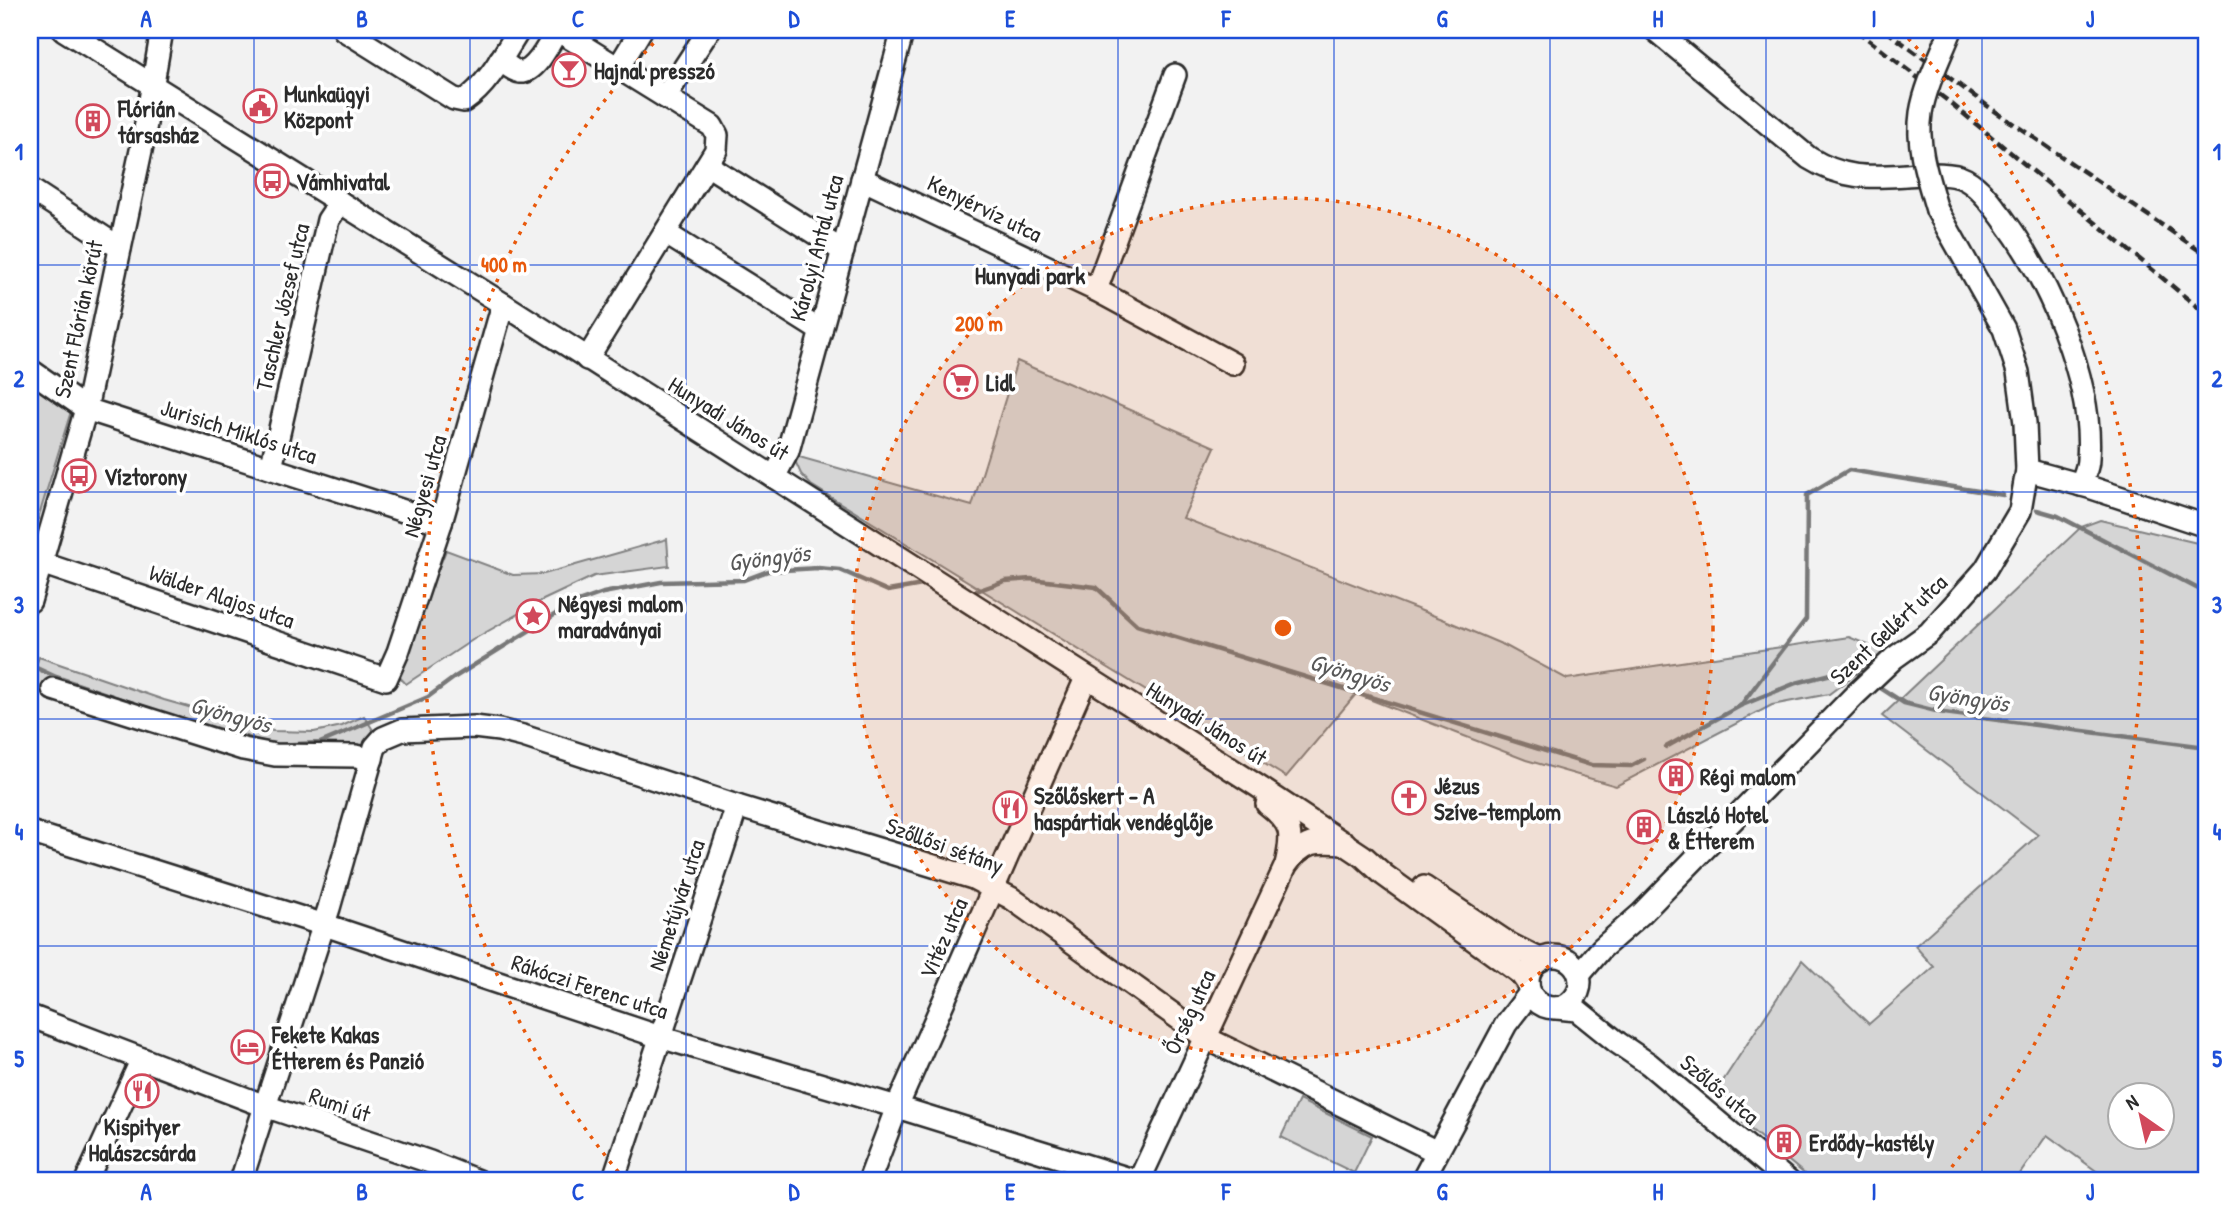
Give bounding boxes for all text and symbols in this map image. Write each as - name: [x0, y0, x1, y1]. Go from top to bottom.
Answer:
- text: A: [140, 3, 152, 34]
- text: B: [356, 3, 368, 34]
- text: C: [572, 3, 584, 34]
- text: D: [789, 3, 801, 34]
- text: E: [1005, 3, 1016, 34]
- text: F: [1221, 3, 1232, 34]
- text: G: [1436, 3, 1448, 34]
- text: H: [1653, 3, 1664, 34]
- text: I: [1871, 3, 1877, 34]
- text: J: [2086, 3, 2095, 34]
- bar icon: Hajnal presszó: [550, 51, 588, 89]
- place label: Hajnal presszó: [594, 55, 715, 87]
- place label: Munkaügyi Központ: [284, 78, 370, 136]
- public building icon: Munkaügyi Központ: [241, 87, 279, 125]
- place label: Flórián társasház: [117, 93, 199, 150]
- building icon: Flórián társasház: [74, 102, 112, 140]
- text: 1: [15, 136, 23, 167]
- text: 1: [2213, 136, 2221, 167]
- bus stop icon: Vámhivatal: [253, 162, 291, 200]
- place label: Vámhivatal: [296, 166, 391, 197]
- street label: Kenyérvíz utca: [923, 167, 1047, 249]
- street label: Károlyi Antal utca: [782, 171, 850, 325]
- street label: Taschler József utca: [248, 220, 316, 394]
- street label: Szent Flórián körút: [46, 236, 110, 401]
- text: 400 m: [481, 250, 527, 279]
- district label: Hunyadi park: [975, 259, 1085, 292]
- text: 200 m: [955, 309, 1003, 338]
- text: 2: [14, 363, 25, 394]
- supermarket icon: Lidl: [942, 363, 980, 401]
- text: 2: [2212, 363, 2223, 394]
- place label: Lidl: [986, 367, 1016, 398]
- street label: Hunyadi János út: [663, 369, 796, 468]
- street label: Jurisich Miklós utca: [157, 391, 321, 471]
- street label: Négyesi utca: [395, 431, 453, 541]
- bus stop icon: Víztorony: [60, 457, 98, 495]
- place label: Víztorony: [104, 461, 188, 493]
- water label: Gyöngyös: [726, 536, 814, 579]
- street label: Wälder Alajos utca: [145, 557, 299, 635]
- street label: Szent Gellért utca: [1823, 567, 1953, 691]
- place label: Négyesi malom maradványai: [558, 588, 684, 646]
- text: 3: [14, 589, 24, 620]
- text: 3: [2212, 589, 2222, 620]
- place icon: Négyesi malom maradványai: [514, 597, 552, 635]
- centre of rings: [1271, 616, 1295, 640]
- water label: Gyöngyös: [1306, 645, 1396, 701]
- street label: Hunyadi János út: [1141, 674, 1274, 773]
- water label: Gyöngyös: [1925, 675, 2014, 721]
- water label: Gyöngyös: [187, 688, 277, 742]
- building icon: Régi malom: [1657, 757, 1695, 795]
- place label: Régi malom: [1700, 761, 1796, 793]
- place label: Jézus Szíve-templom: [1434, 770, 1561, 828]
- church icon: Jézus Szíve-templom: [1390, 779, 1428, 817]
- place label: Szőlőskert - A haspártiak vendéglője: [1034, 780, 1214, 838]
- restaurant icon: Szőlőskert - A haspártiak vendéglője: [991, 789, 1029, 827]
- place label: László Hotel & Étterem: [1668, 799, 1769, 856]
- building icon: László Hotel & Étterem: [1625, 808, 1663, 846]
- street label: Szőllősi sétány: [882, 809, 1008, 881]
- text: 4: [15, 816, 24, 847]
- text: 4: [2213, 816, 2222, 847]
- street label: Németújvár utca: [640, 835, 712, 975]
- street label: Vitéz utca: [911, 893, 975, 983]
- street label: Rákóczi Ferenc utca: [508, 946, 672, 1026]
- street label: Őrség utca: [1156, 965, 1222, 1059]
- place label: Fekete Kakas Étterem és Panzió: [271, 1019, 425, 1076]
- hotel icon: Fekete Kakas Étterem és Panzió: [229, 1028, 267, 1066]
- text: 5: [14, 1043, 24, 1074]
- text: 5: [2212, 1043, 2222, 1074]
- street label: Szőlős utca: [1674, 1047, 1766, 1131]
- restaurant icon: Kispityer Halászcsárda: [123, 1072, 161, 1110]
- street label: Rumi út: [305, 1079, 376, 1129]
- north arrow: [2106, 1082, 2176, 1152]
- text: N: [2120, 1088, 2143, 1116]
- place label: Kispityer Halászcsárda: [88, 1111, 196, 1168]
- building icon: Erdődy-kastély: [1765, 1123, 1803, 1161]
- place label: Erdődy-kastély: [1809, 1127, 1935, 1159]
- text: A: [140, 1176, 152, 1207]
- text: B: [356, 1176, 368, 1207]
- text: C: [572, 1176, 584, 1207]
- text: D: [789, 1176, 801, 1207]
- text: E: [1005, 1176, 1016, 1207]
- text: F: [1221, 1176, 1232, 1207]
- text: G: [1436, 1176, 1448, 1207]
- text: H: [1653, 1176, 1664, 1207]
- text: I: [1871, 1176, 1877, 1207]
- text: J: [2086, 1176, 2095, 1207]

